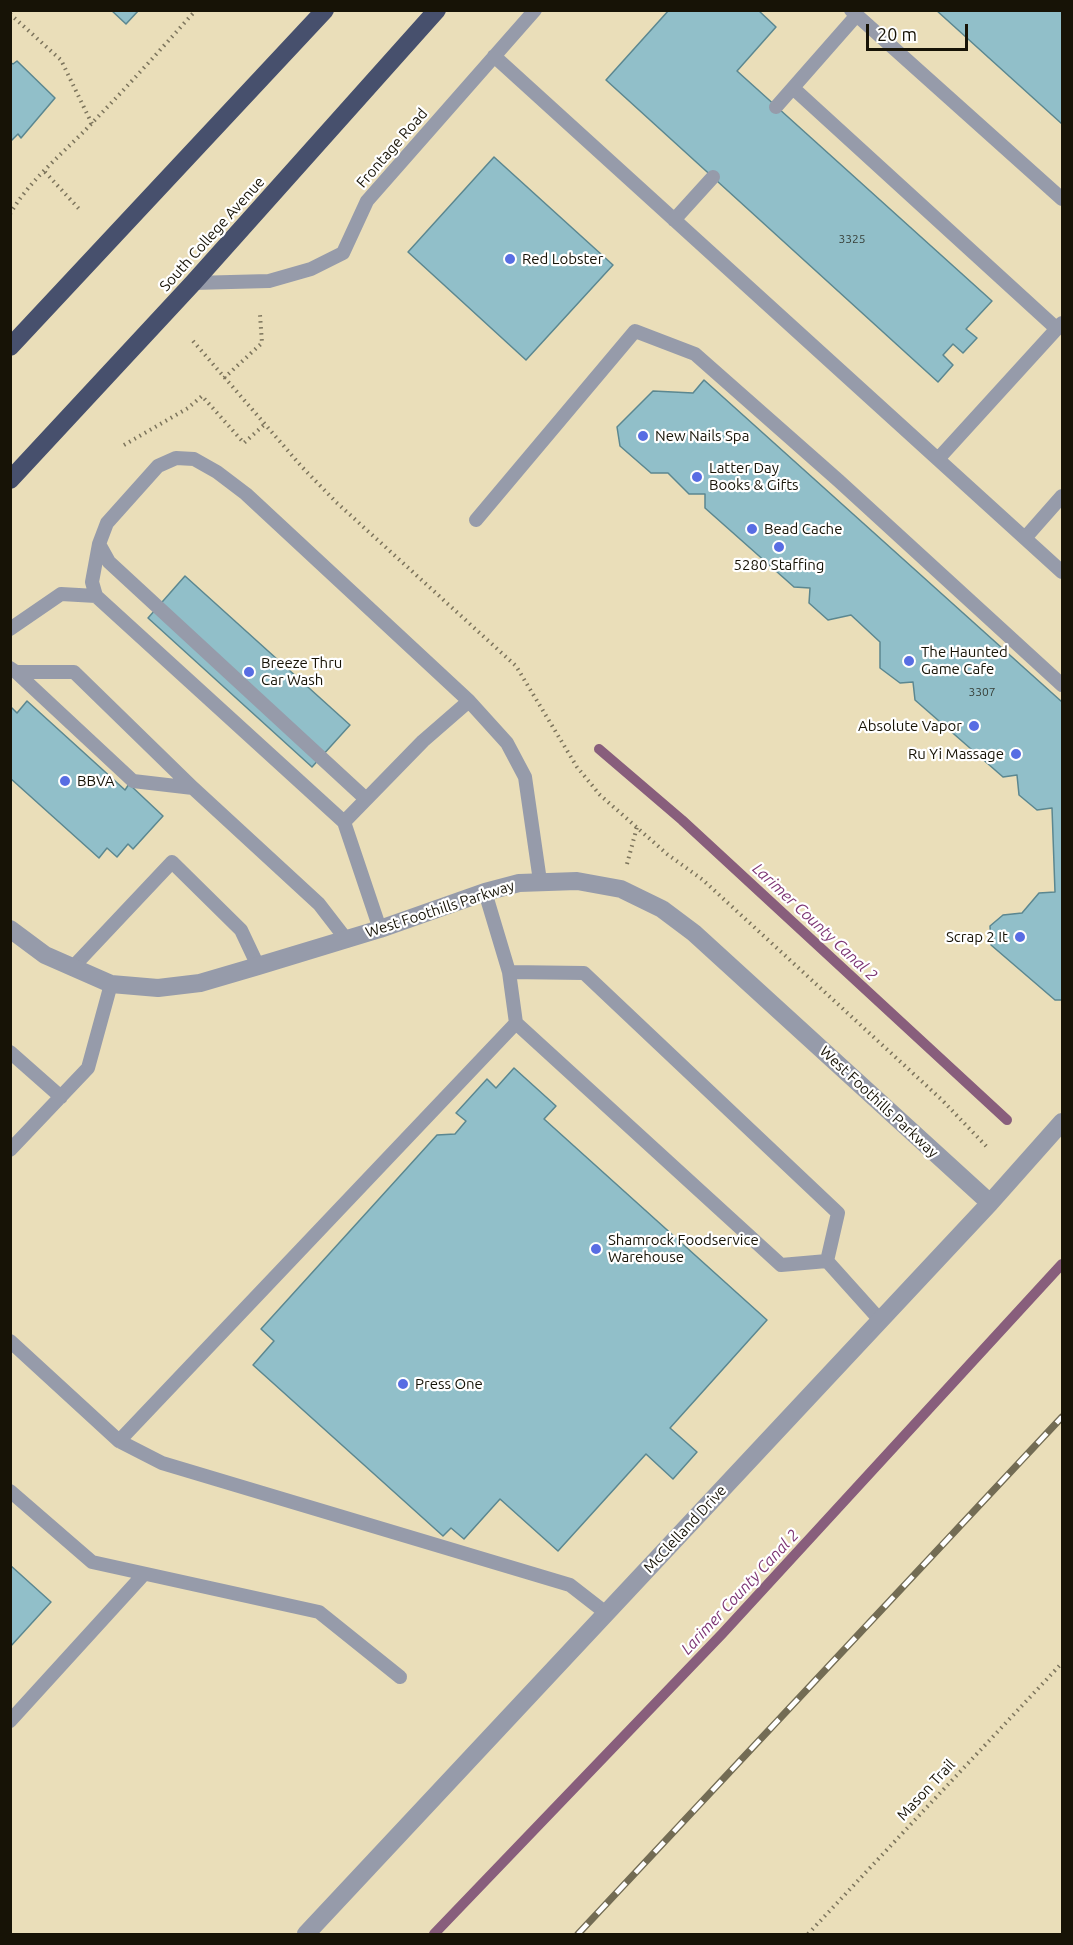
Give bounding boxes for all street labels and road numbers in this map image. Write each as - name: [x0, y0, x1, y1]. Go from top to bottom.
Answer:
- street label: Frontage Road: [353, 105, 431, 191]
- street label: South College Avenue: [156, 173, 268, 295]
- street label: West Foothills Parkway: [363, 876, 517, 942]
- street label: West Foothills Parkway: [816, 1042, 942, 1162]
- street label: McClelland Drive: [640, 1481, 730, 1577]
- street label: Mason Trail: [893, 1756, 959, 1824]

